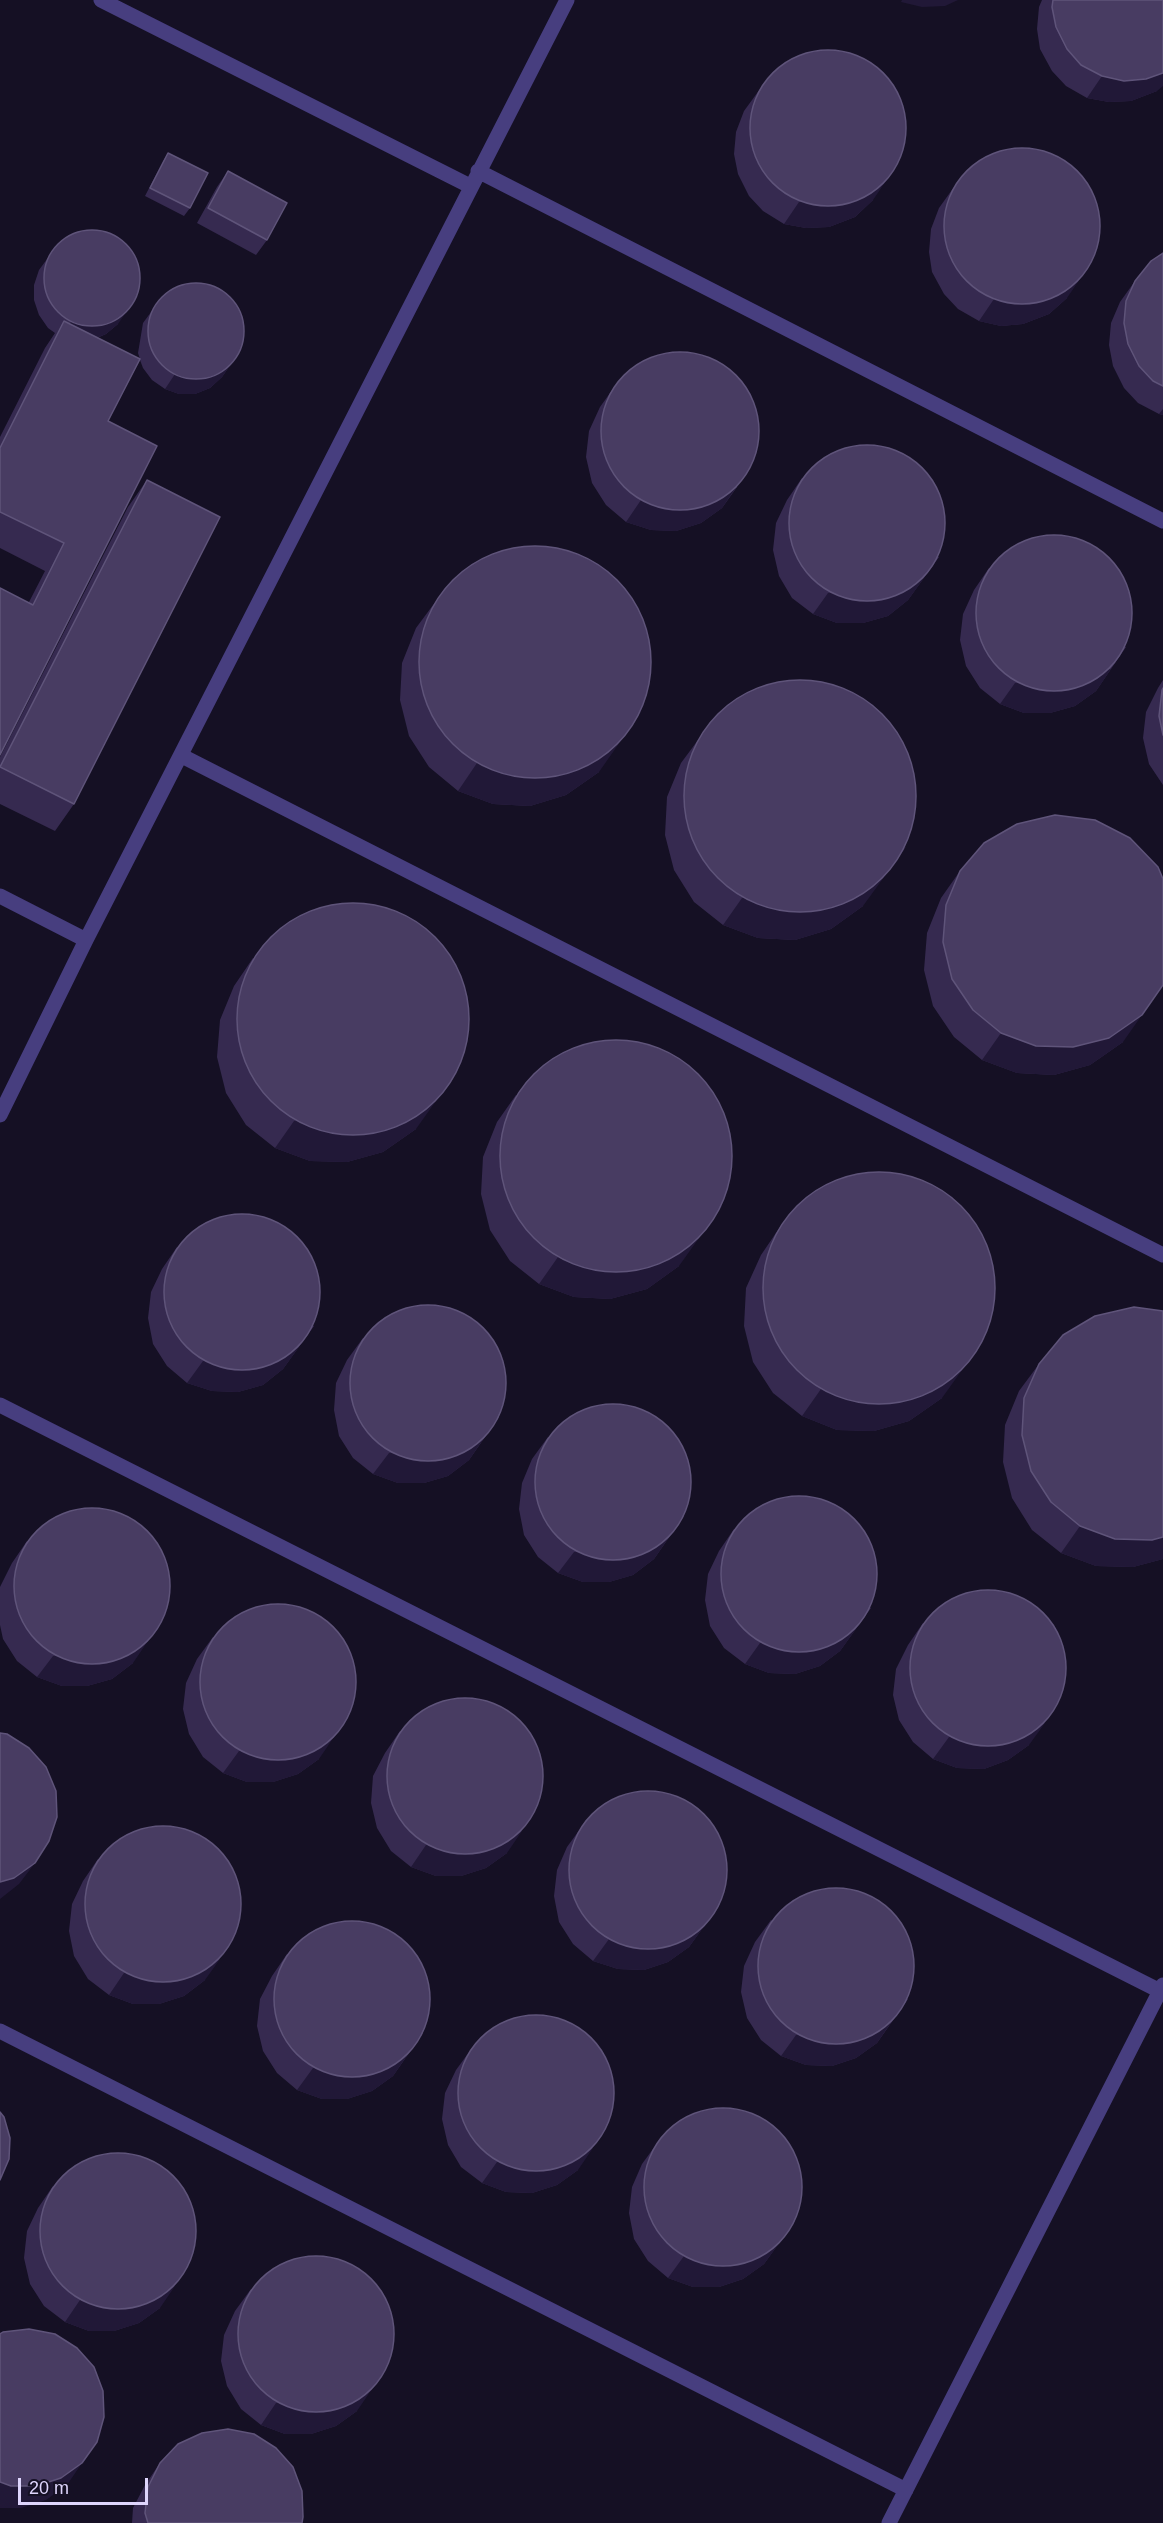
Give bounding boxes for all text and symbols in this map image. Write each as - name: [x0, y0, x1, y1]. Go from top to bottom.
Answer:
- scale bar: [21, 2466, 152, 2504]
- text: 20 m: [29, 2478, 69, 2498]

